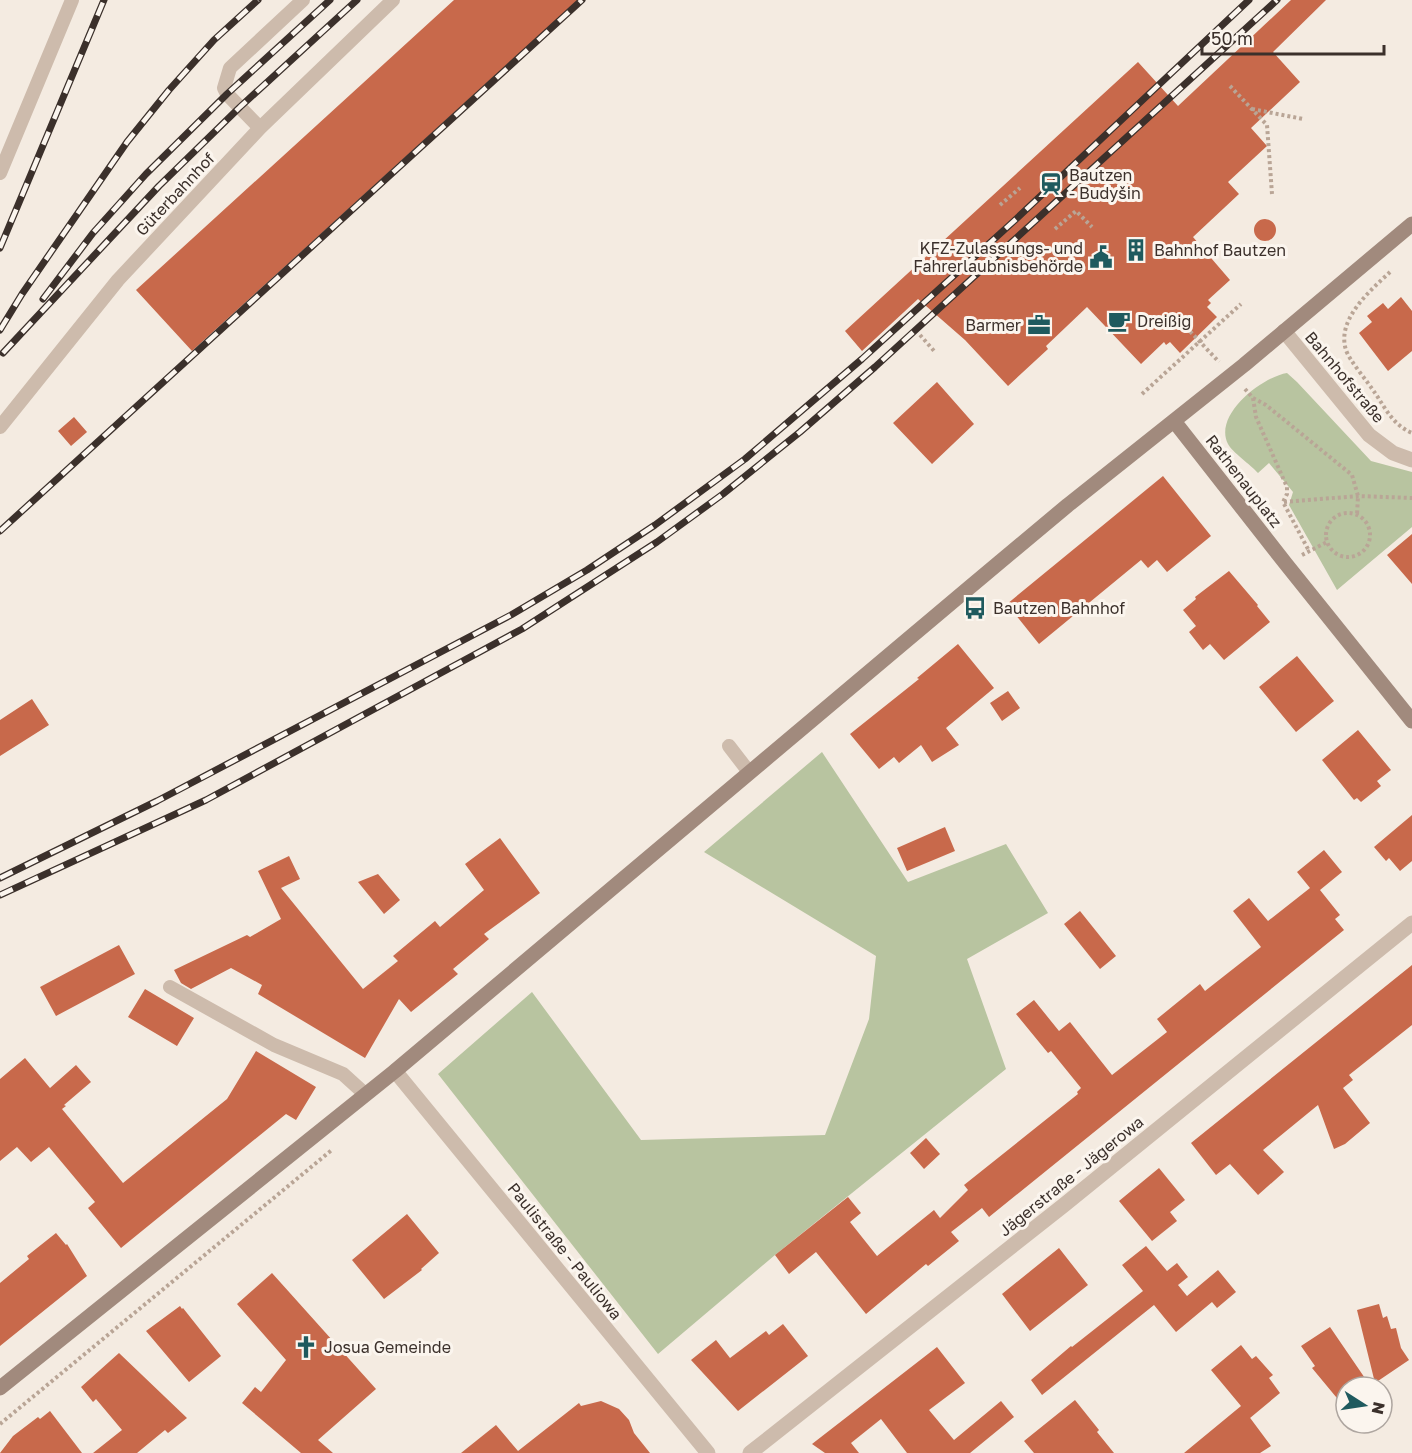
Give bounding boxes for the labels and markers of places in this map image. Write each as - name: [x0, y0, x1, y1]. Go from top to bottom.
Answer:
- place label: Bautzen - Budyšin: [1069, 165, 1141, 203]
- station icon: Bautzen - Budyšin: [1038, 171, 1064, 197]
- building icon: Bahnhof Bautzen: [1123, 237, 1149, 263]
- place label: KFZ-Zulassungs- und Fahrerlaubnisbehörde: [913, 238, 1083, 276]
- place label: Bahnhof Bautzen: [1154, 240, 1286, 260]
- public building icon: KFZ-Zulassungs- und Fahrerlaubnisbehörde: [1088, 244, 1114, 270]
- cafe icon: Dreißig: [1106, 308, 1132, 334]
- place label: Dreißig: [1137, 311, 1191, 331]
- office icon: Barmer: [1026, 312, 1052, 338]
- place label: Barmer: [965, 315, 1021, 335]
- bus stop icon: Bautzen Bahnhof: [962, 595, 988, 621]
- place label: Bautzen Bahnhof: [993, 598, 1125, 618]
- church icon: Josua Gemeinde: [293, 1334, 319, 1360]
- place label: Josua Gemeinde: [324, 1337, 451, 1357]

